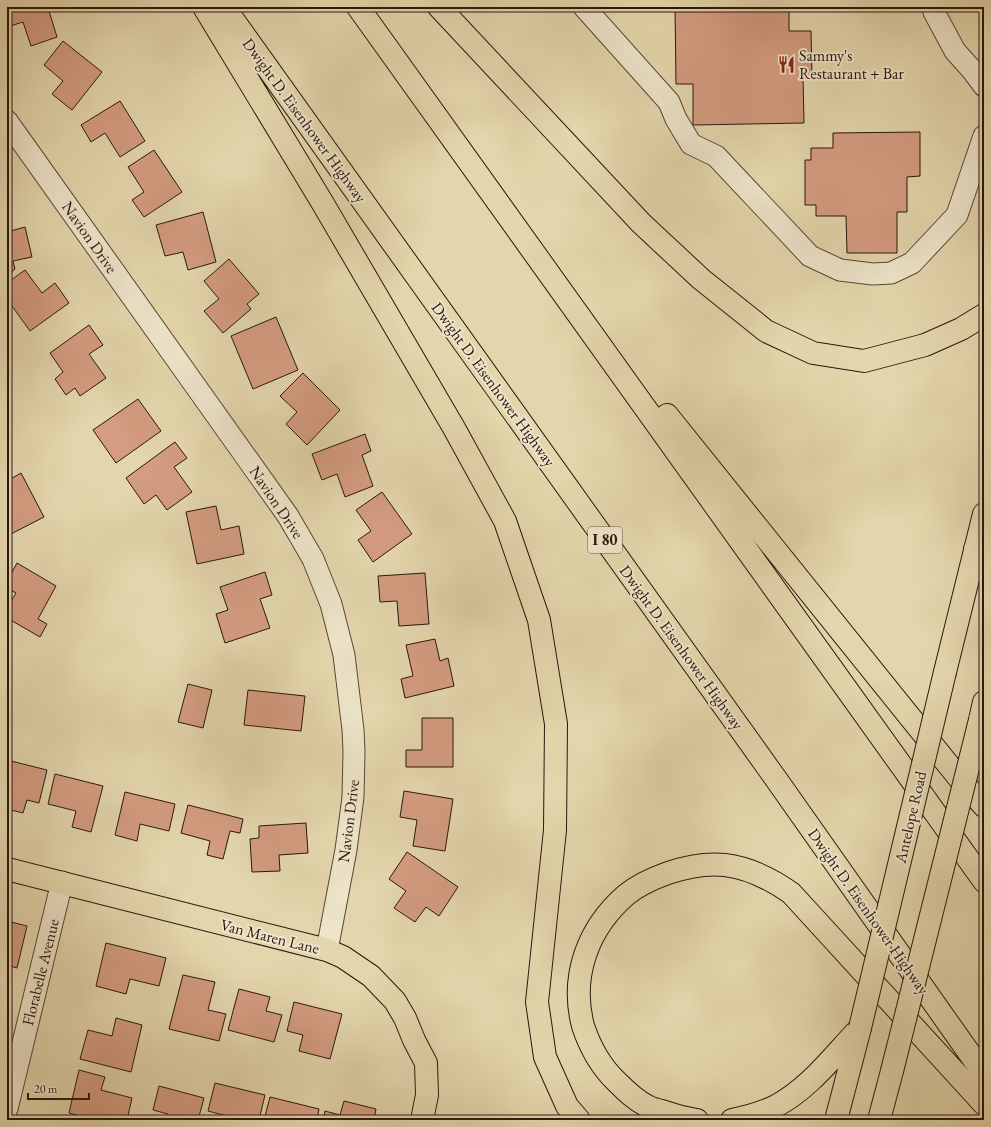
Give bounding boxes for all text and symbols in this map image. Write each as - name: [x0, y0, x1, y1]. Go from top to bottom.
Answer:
- street label: Dwight D. Eisenhower Highway: [238, 34, 372, 208]
- place label: Sammy's Restaurant + Bar: [799, 45, 904, 84]
- restaurant icon: Sammy's Restaurant + Bar: [776, 54, 796, 74]
- street label: Navion Drive: [57, 197, 122, 277]
- street label: Dwight D. Eisenhower Highway: [427, 298, 561, 472]
- street label: Navion Drive: [245, 462, 309, 543]
- road number: I 80: [588, 527, 622, 553]
- street label: Dwight D. Eisenhower Highway: [615, 561, 749, 735]
- street label: Antelope Road: [889, 768, 931, 866]
- street label: Navion Drive: [333, 778, 364, 864]
- street label: Dwight D. Eisenhower Highway: [803, 824, 935, 999]
- street label: Van Maren Lane: [218, 914, 322, 959]
- street label: Florabelle Avenue: [17, 917, 64, 1028]
- scale bar: [28, 1075, 89, 1101]
- text: 20 m: [34, 1081, 58, 1097]

